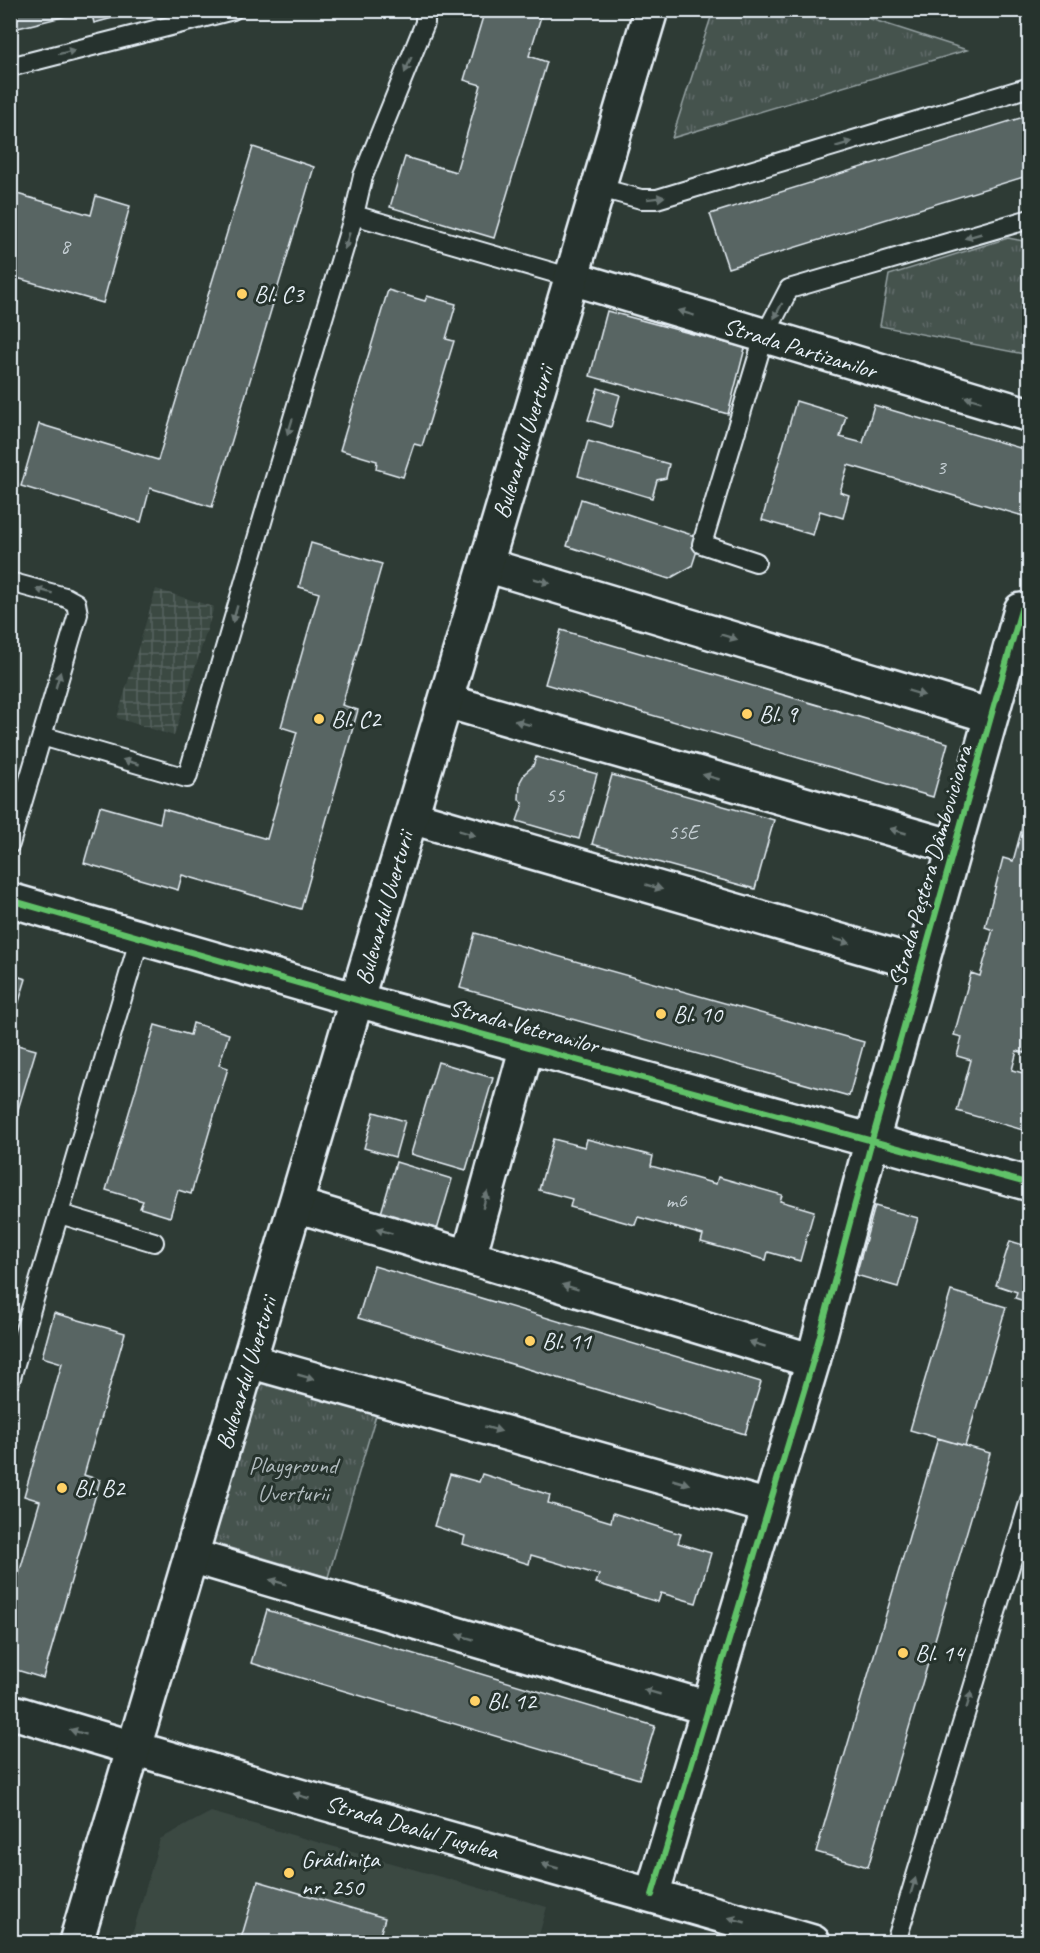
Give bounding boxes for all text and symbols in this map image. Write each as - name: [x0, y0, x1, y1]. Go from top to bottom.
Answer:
- one-way arrow: [58, 47, 76, 57]
- one-way arrow: [403, 57, 413, 75]
- one-way arrow: [835, 139, 853, 148]
- one-way arrow: [647, 193, 666, 202]
- one-way arrow: [342, 232, 351, 250]
- one-way arrow: [964, 232, 982, 241]
- house number: 8: [60, 233, 72, 259]
- place label: Bl. C3: [254, 279, 306, 309]
- marker: Bl. C3: [235, 287, 249, 301]
- one-way arrow: [773, 302, 783, 319]
- one-way arrow: [677, 308, 695, 317]
- street label: Strada Partizanilor: [720, 310, 883, 386]
- street label: Bulevardul Uverturii: [486, 360, 561, 522]
- one-way arrow: [964, 394, 982, 403]
- one-way arrow: [285, 418, 294, 436]
- house number: 3: [936, 454, 947, 480]
- one-way arrow: [533, 577, 551, 587]
- one-way arrow: [34, 586, 53, 596]
- one-way arrow: [230, 605, 239, 623]
- one-way arrow: [720, 633, 738, 642]
- one-way arrow: [54, 671, 63, 689]
- one-way arrow: [907, 689, 925, 698]
- place label: Bl. 9: [759, 699, 799, 729]
- place label: Bl. C2: [331, 704, 383, 734]
- marker: Bl. 9: [740, 707, 754, 721]
- marker: Bl. C2: [312, 712, 326, 726]
- one-way arrow: [514, 718, 532, 727]
- street label: Strada Peștera Dâmbovicioara: [881, 740, 979, 990]
- one-way arrow: [122, 757, 140, 766]
- one-way arrow: [702, 772, 720, 781]
- house number: 55: [546, 782, 566, 808]
- house number: 55E: [668, 819, 701, 845]
- street label: Bulevardul Uverturii: [348, 825, 421, 988]
- one-way arrow: [889, 826, 907, 835]
- one-way arrow: [458, 829, 476, 838]
- one-way arrow: [646, 883, 664, 892]
- one-way arrow: [833, 937, 851, 946]
- street label: Strada Veteranilor: [446, 992, 604, 1061]
- place label: Bl. 10: [673, 999, 724, 1029]
- marker: Bl. 10: [654, 1007, 668, 1021]
- house number: m6: [665, 1187, 687, 1213]
- one-way arrow: [481, 1191, 490, 1209]
- one-way arrow: [375, 1226, 393, 1235]
- one-way arrow: [561, 1282, 579, 1291]
- street label: Bulevardul Uverturii: [209, 1291, 284, 1453]
- place label: Bl. 11: [542, 1326, 592, 1356]
- marker: Bl. 11: [523, 1334, 537, 1348]
- one-way arrow: [748, 1339, 766, 1348]
- one-way arrow: [297, 1373, 315, 1382]
- one-way arrow: [484, 1425, 503, 1435]
- park label: Playground Uverturii: [249, 1450, 341, 1508]
- place label: Bl. B2: [74, 1473, 127, 1503]
- one-way arrow: [672, 1478, 690, 1487]
- marker: Bl. B2: [55, 1481, 69, 1495]
- one-way arrow: [269, 1577, 287, 1586]
- one-way arrow: [456, 1632, 474, 1641]
- place label: Bl. 14: [915, 1638, 966, 1668]
- marker: Bl. 14: [896, 1646, 910, 1660]
- place label: Bl. 12: [487, 1686, 538, 1716]
- one-way arrow: [643, 1687, 661, 1696]
- one-way arrow: [965, 1691, 974, 1709]
- marker: Bl. 12: [468, 1694, 482, 1708]
- one-way arrow: [69, 1727, 87, 1736]
- street label: Strada Dealul Țugulea: [322, 1788, 503, 1866]
- one-way arrow: [292, 1791, 310, 1800]
- place label: Grădinița nr. 250: [301, 1844, 381, 1902]
- one-way arrow: [540, 1861, 558, 1870]
- marker: Grădinița nr. 250: [282, 1866, 296, 1880]
- one-way arrow: [909, 1877, 918, 1895]
- one-way arrow: [728, 1915, 746, 1924]

